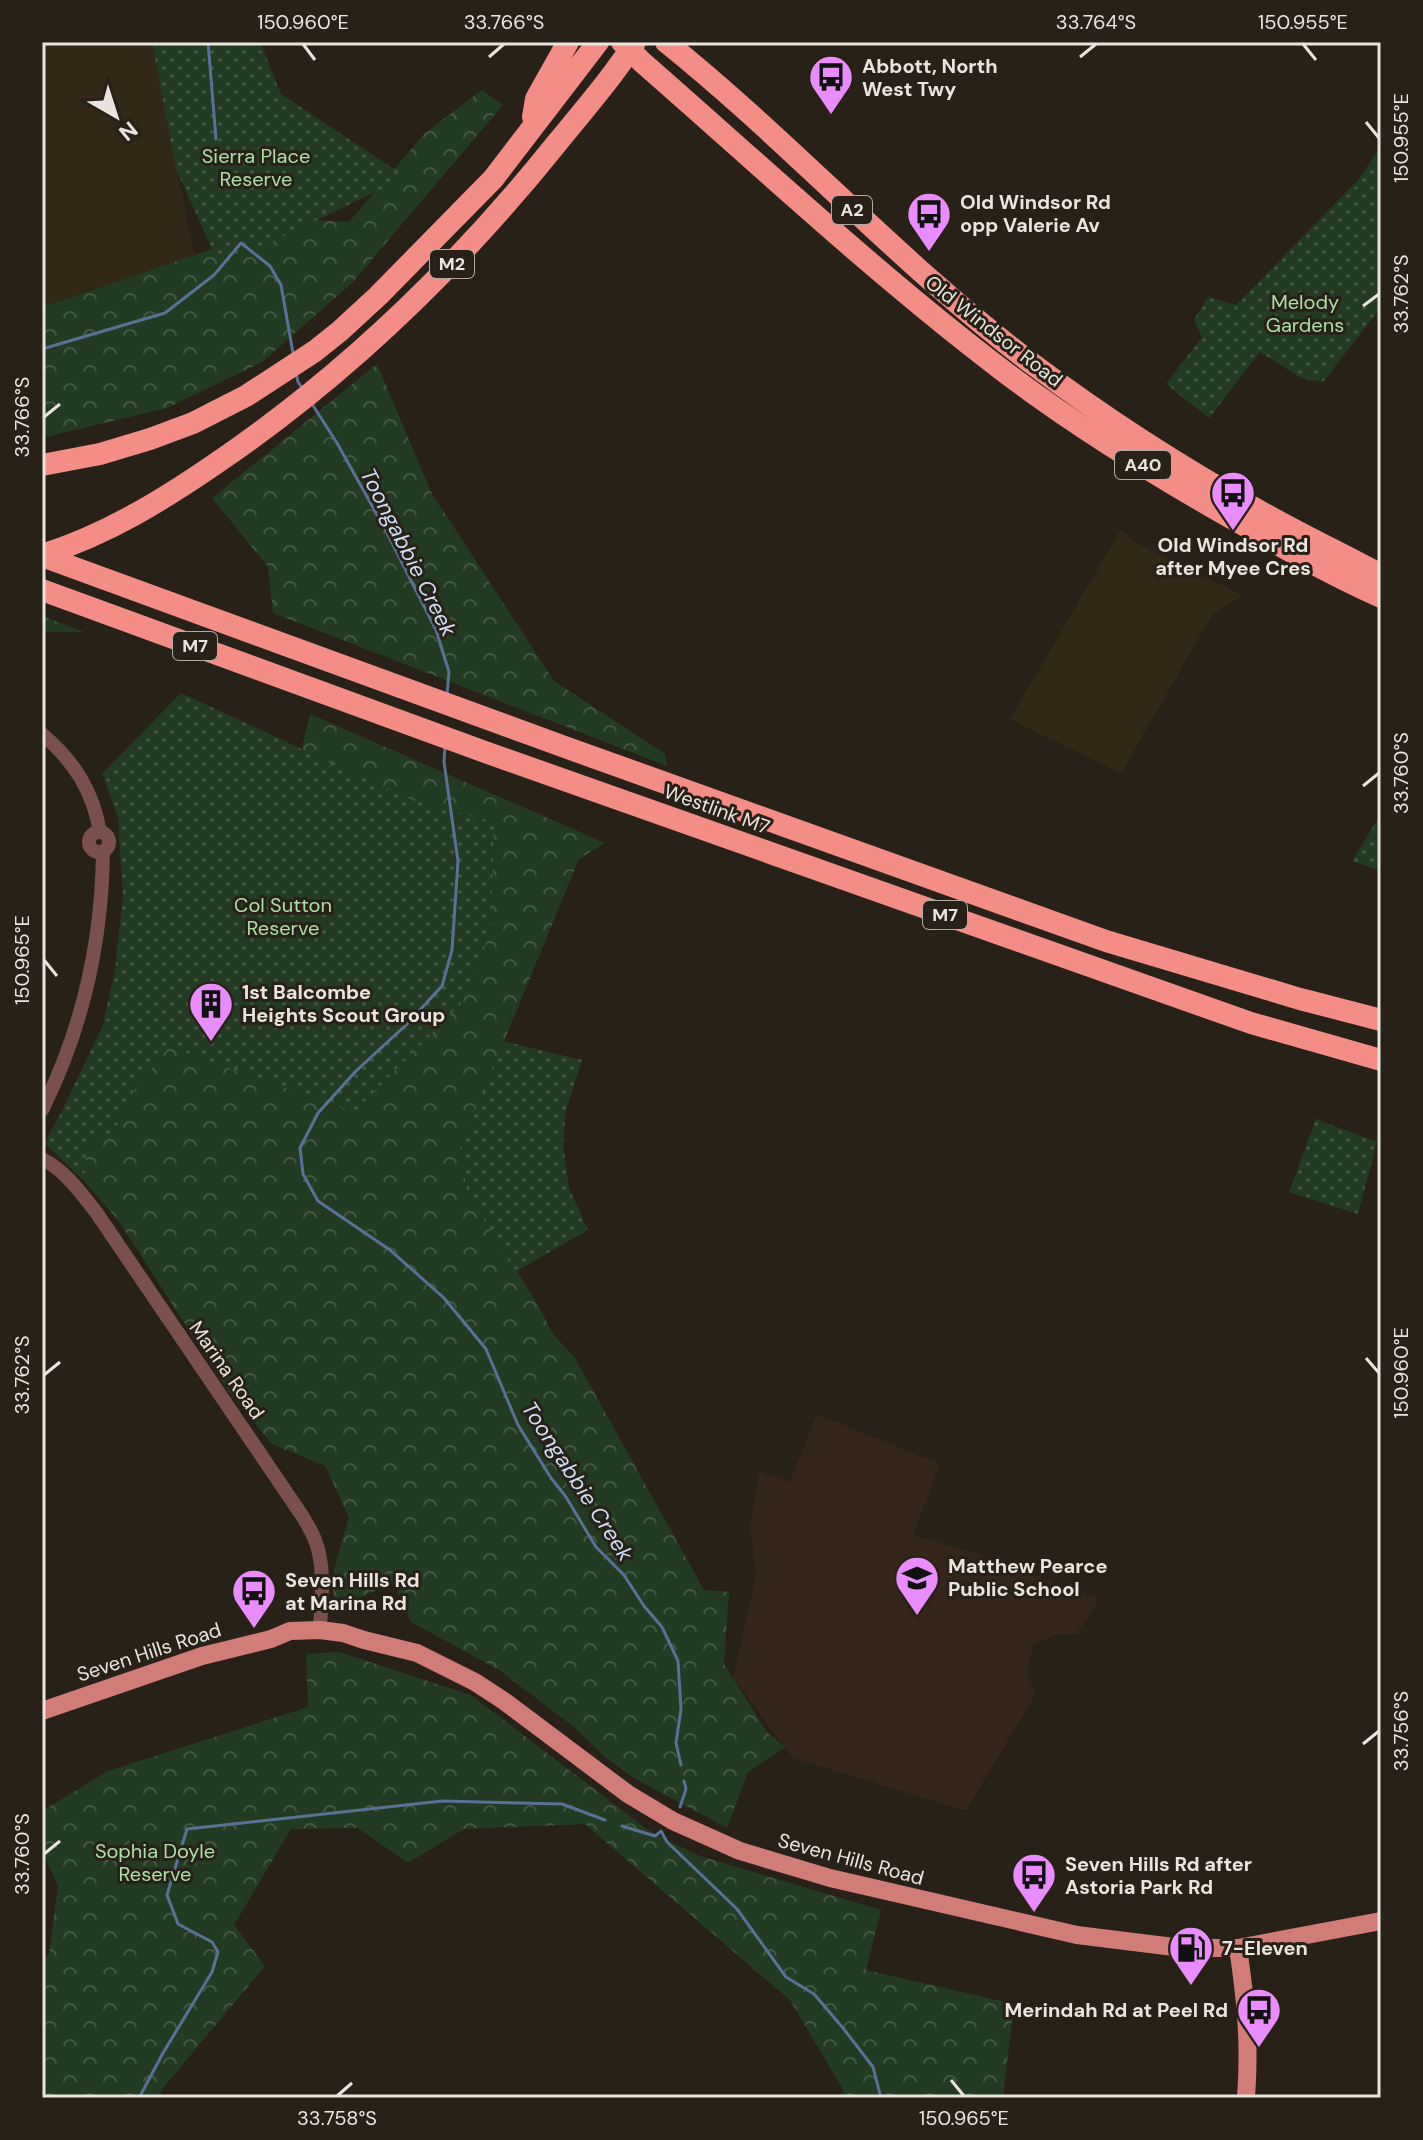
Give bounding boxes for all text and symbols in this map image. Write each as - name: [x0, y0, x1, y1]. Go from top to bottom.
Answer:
- text: 150.960°E: [257, 9, 349, 35]
- text: 33.766°S: [464, 9, 544, 35]
- text: 33.764°S: [1056, 9, 1136, 35]
- text: 150.955°E: [1258, 9, 1348, 35]
- bus stop icon: Abbott, North West Twy: [807, 53, 855, 116]
- place label: Abbott, North West Twy: [862, 53, 998, 102]
- north arrow: [76, 76, 156, 156]
- text: 150.955°E: [1388, 93, 1414, 183]
- text: N: [113, 115, 144, 147]
- park label: Sierra Place Reserve: [202, 143, 310, 192]
- place label: Old Windsor Rd opp Valerie Av: [960, 189, 1111, 238]
- bus stop icon: Old Windsor Rd opp Valerie Av: [905, 190, 953, 253]
- road number: A2: [832, 196, 872, 224]
- road number: M2: [430, 250, 474, 278]
- text: 33.762°S: [1388, 254, 1414, 334]
- street label: Old Windsor Road: [920, 269, 1068, 393]
- park label: Melody Gardens: [1266, 289, 1344, 338]
- text: 33.766°S: [9, 377, 35, 457]
- road number: A40: [1115, 451, 1171, 479]
- water label: Toongabbie Creek: [354, 463, 464, 642]
- bus stop icon: Old Windsor Rd after Myee Cres: [1209, 469, 1257, 532]
- place label: Old Windsor Rd after Myee Cres: [1155, 532, 1311, 581]
- road number: M7: [173, 632, 217, 660]
- text: 33.760°S: [1388, 732, 1414, 814]
- street label: Westlink M7: [661, 778, 773, 840]
- park label: Col Sutton Reserve: [234, 892, 332, 941]
- road number: M7: [923, 901, 967, 929]
- text: 150.965°E: [9, 915, 35, 1005]
- place label: 1st Balcombe Heights Scout Group: [242, 979, 445, 1028]
- building icon: 1st Balcombe Heights Scout Group: [187, 980, 235, 1043]
- street label: Marina Road: [184, 1316, 270, 1424]
- text: 150.960°E: [1388, 1327, 1414, 1419]
- text: 33.762°S: [9, 1335, 35, 1415]
- water label: Toongabbie Creek: [515, 1396, 641, 1567]
- place label: Matthew Pearce Public School: [948, 1553, 1108, 1602]
- school or university icon: Matthew Pearce Public School: [893, 1554, 941, 1617]
- bus stop icon: Seven Hills Rd at Marina Rd: [230, 1567, 278, 1630]
- place label: Seven Hills Rd at Marina Rd: [285, 1567, 420, 1616]
- street label: Seven Hills Road: [74, 1616, 224, 1688]
- text: 33.756°S: [1388, 1691, 1414, 1771]
- text: 33.760°S: [9, 1813, 35, 1895]
- street label: Seven Hills Road: [775, 1827, 927, 1891]
- park label: Sophia Doyle Reserve: [95, 1838, 215, 1887]
- bus stop icon: Seven Hills Rd after Astoria Park Rd: [1010, 1851, 1058, 1914]
- place label: Seven Hills Rd after Astoria Park Rd: [1065, 1851, 1252, 1900]
- fuel station icon: 7-Eleven: [1167, 1924, 1215, 1987]
- place label: 7-Eleven: [1222, 1935, 1308, 1961]
- bus stop icon: Merindah Rd at Peel Rd: [1235, 1986, 1283, 2049]
- place label: Merindah Rd at Peel Rd: [1005, 1997, 1228, 2023]
- text: 33.758°S: [297, 2105, 377, 2131]
- text: 150.965°E: [919, 2105, 1009, 2131]

